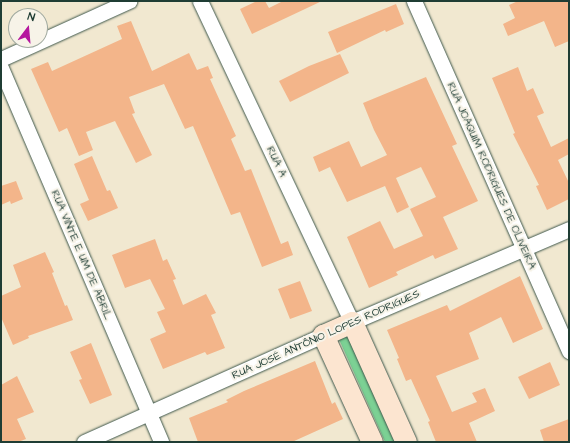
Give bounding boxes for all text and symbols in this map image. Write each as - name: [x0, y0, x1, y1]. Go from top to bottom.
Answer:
- north arrow: [8, 8, 48, 48]
- text: N: [26, 9, 37, 25]
- street label: RUA JOAQUIM RODRIGUES DE OLIVEIRA: [444, 81, 538, 271]
- street label: RUA A: [263, 144, 289, 180]
- street label: RUA VINTE E UM DE ABRIL: [48, 188, 114, 322]
- street label: RUA JOSÉ ANTÔNIO LOPES RODRIGUES: [230, 287, 422, 383]

